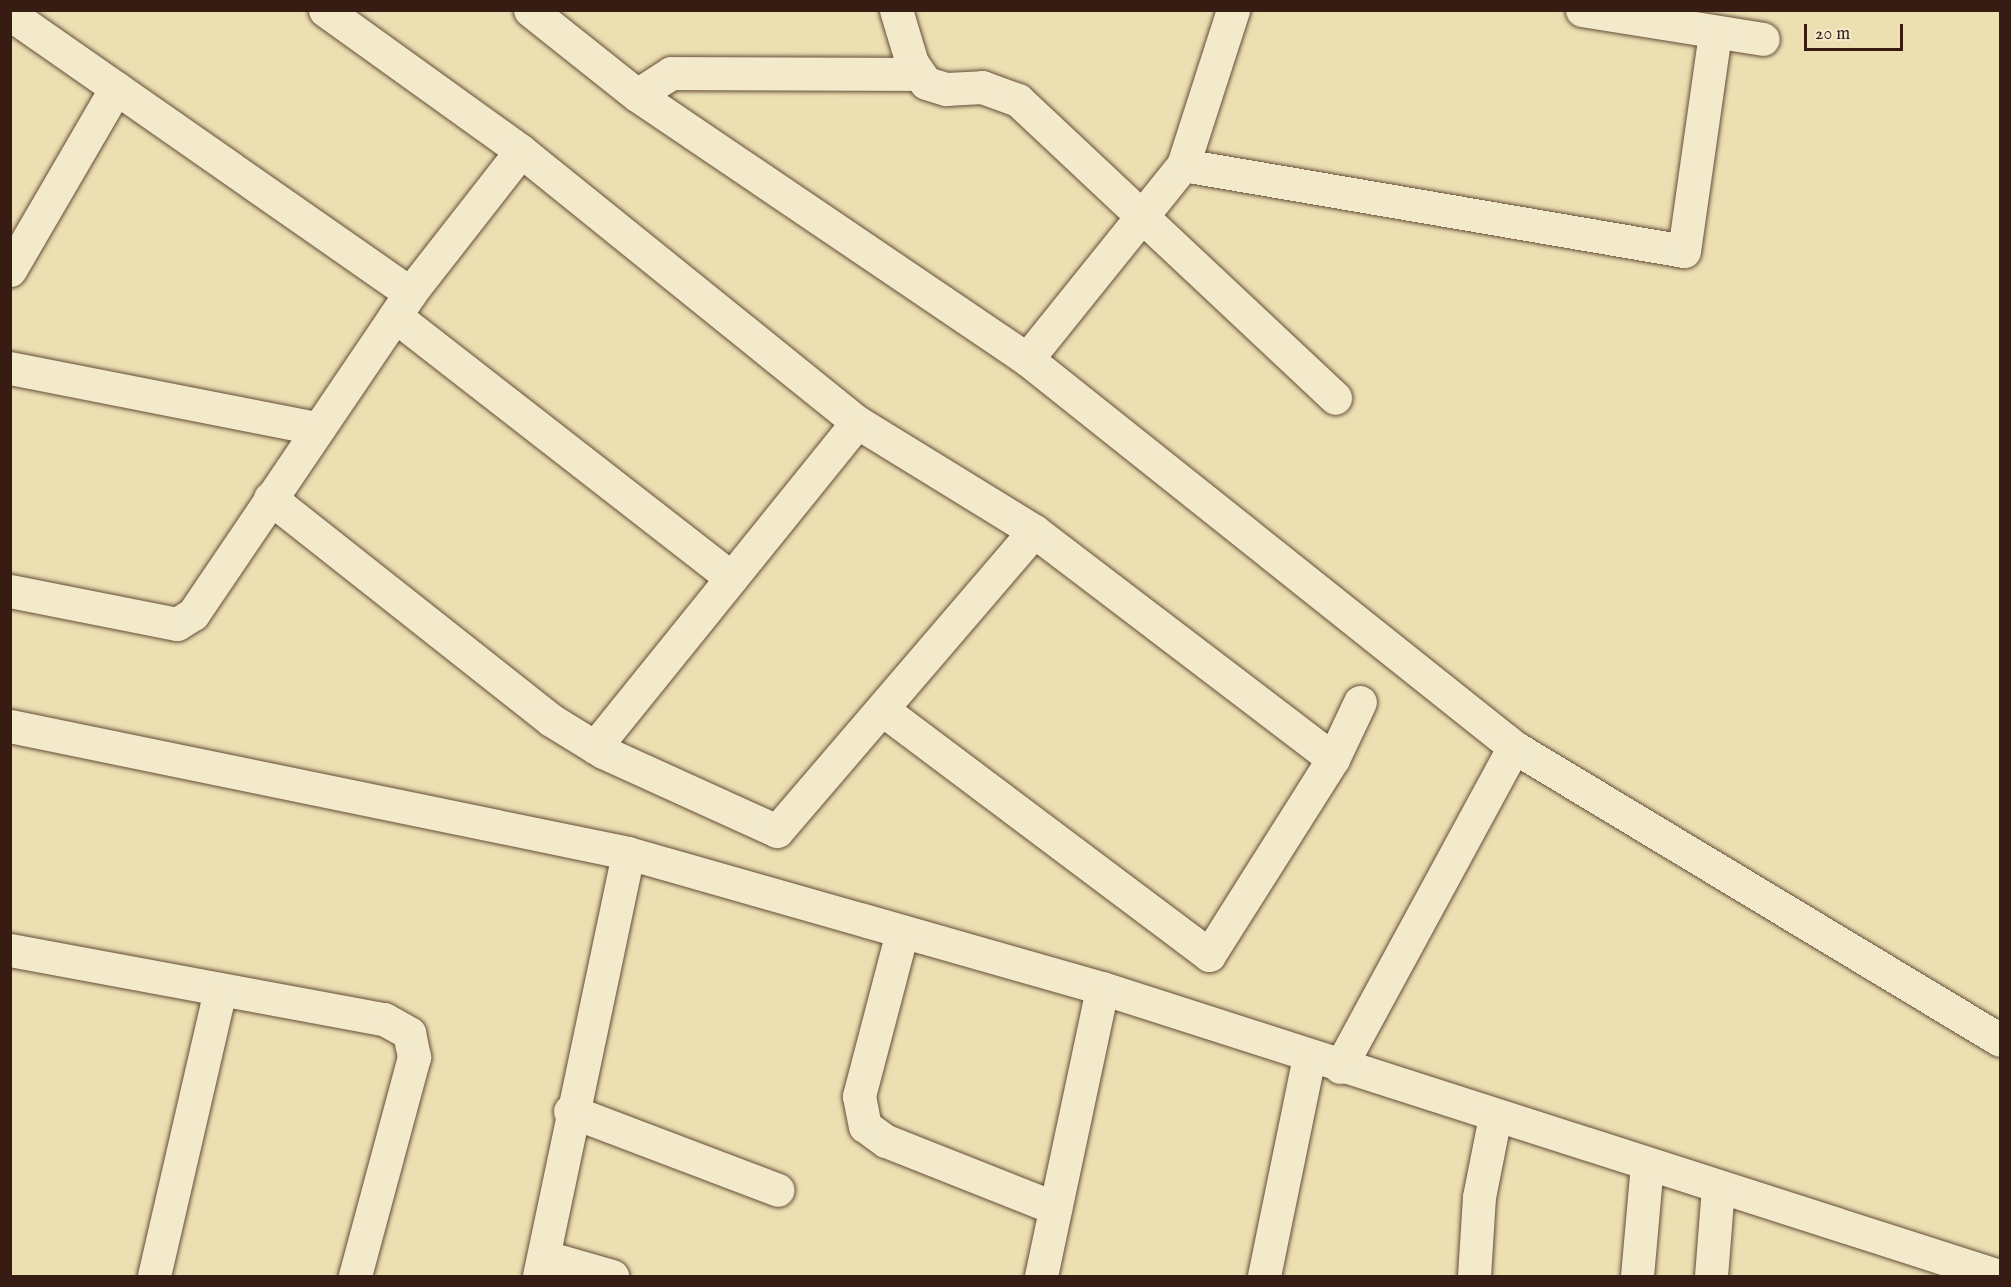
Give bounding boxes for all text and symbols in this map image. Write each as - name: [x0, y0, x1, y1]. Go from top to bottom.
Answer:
- scale bar: [1807, 12, 1906, 50]
- text: 20 m: [1815, 23, 1850, 46]

